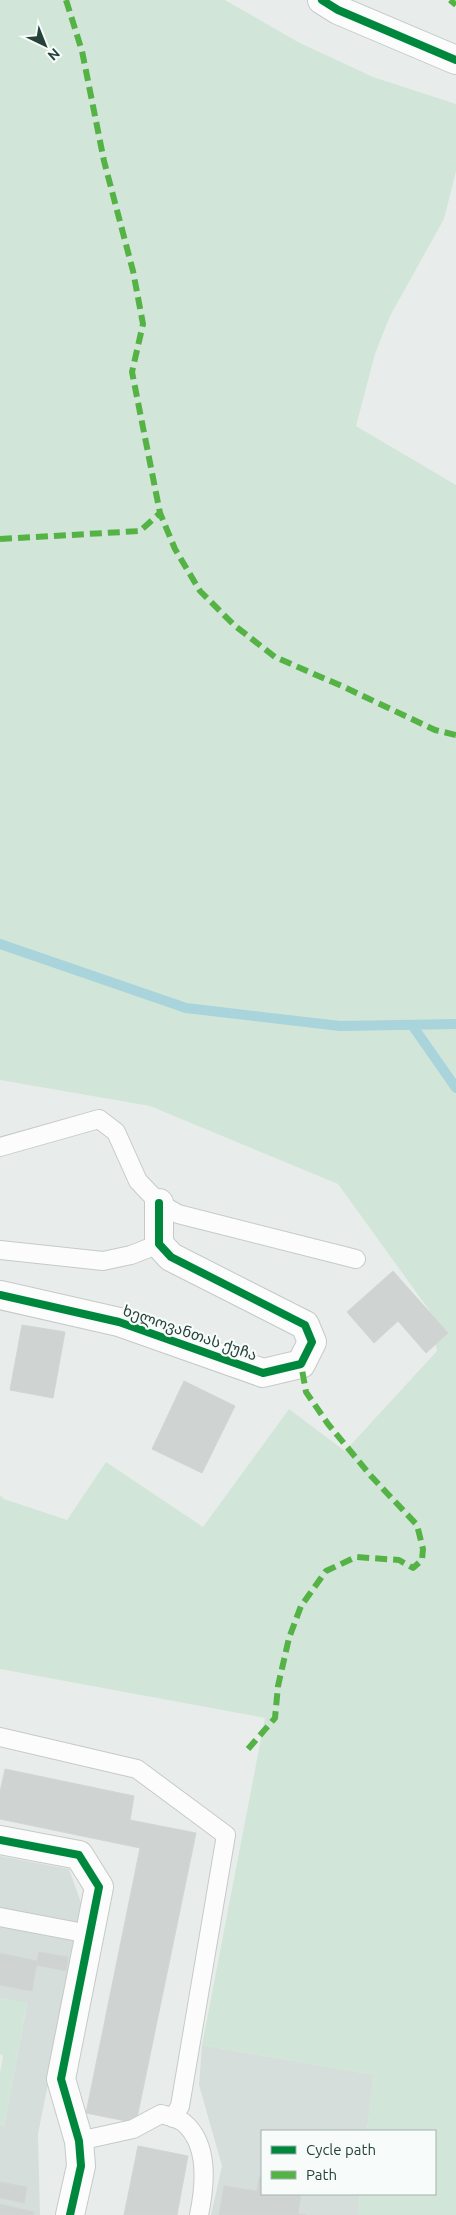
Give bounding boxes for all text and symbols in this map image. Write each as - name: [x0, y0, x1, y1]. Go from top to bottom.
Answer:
- north arrow: [20, 20, 70, 70]
- text: N: [45, 45, 63, 64]
- street label: ხელოვანთას ქუჩა: [121, 1302, 259, 1364]
- legend: [261, 2130, 436, 2195]
- text: Cycle path: [306, 2141, 376, 2158]
- text: Path: [306, 2166, 337, 2183]

